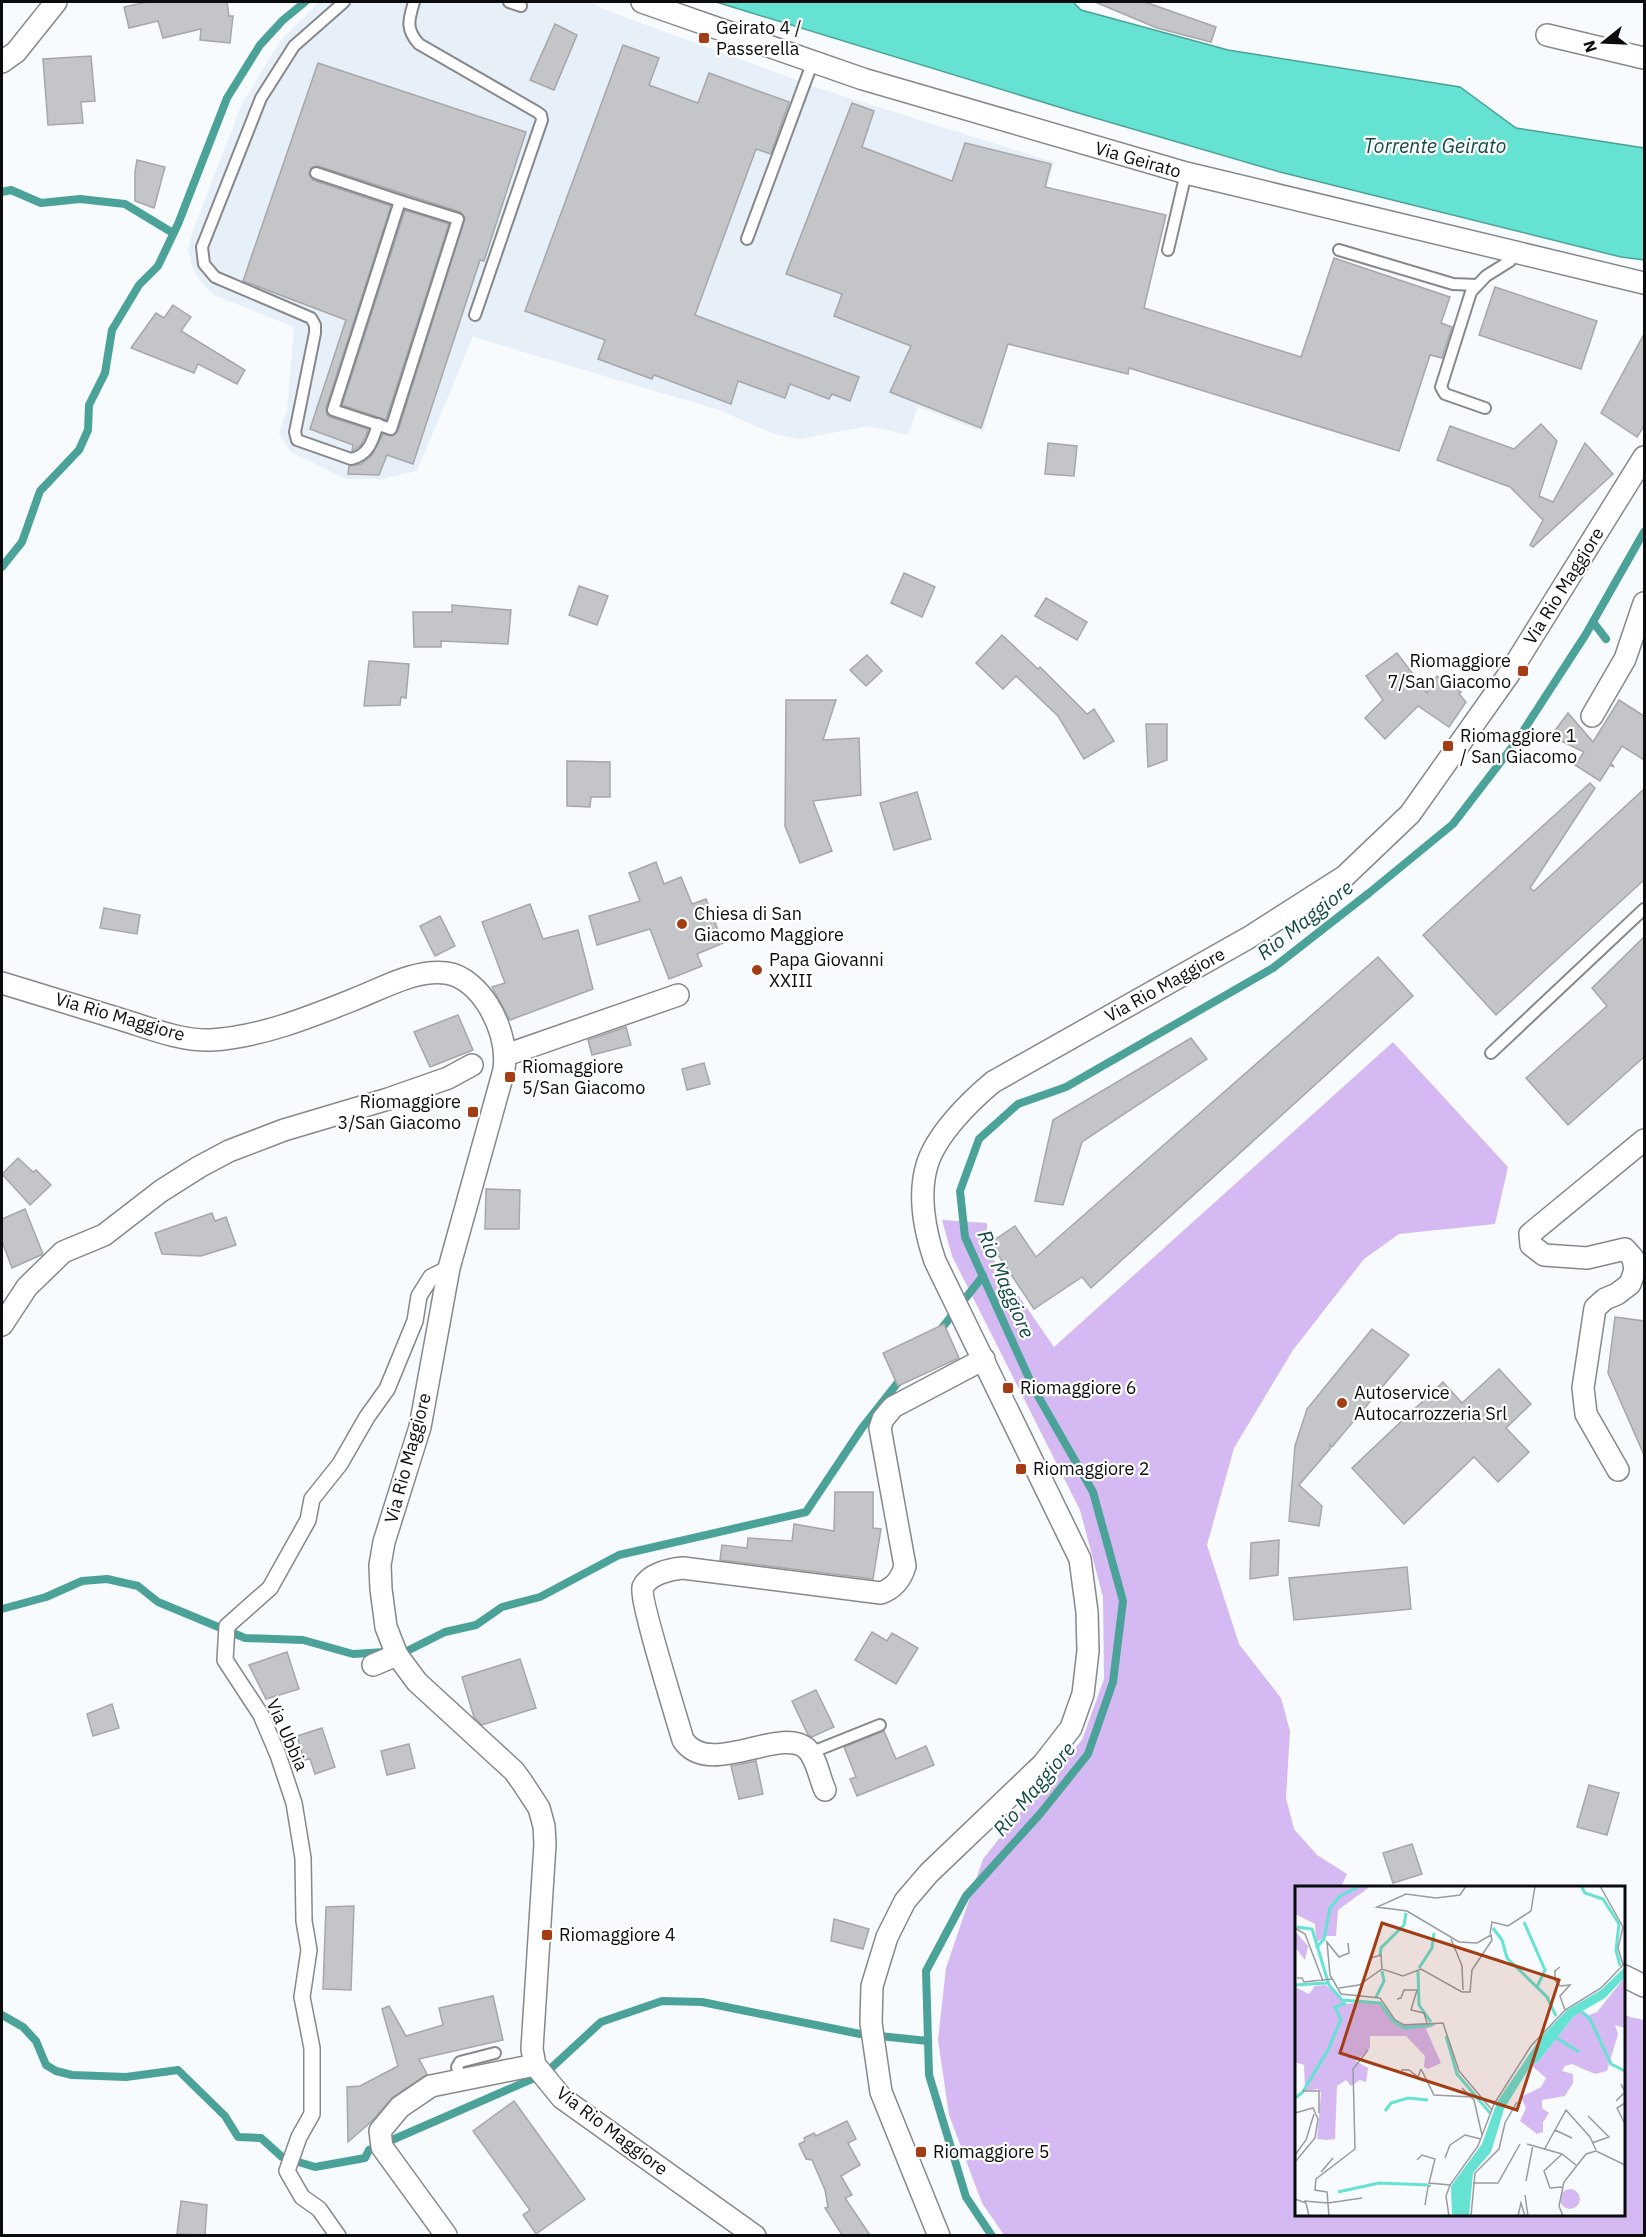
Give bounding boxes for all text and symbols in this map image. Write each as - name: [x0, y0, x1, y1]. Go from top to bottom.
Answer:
- north arrow: [1574, 12, 1634, 72]
- place label: Geirato 4 / Passerella: [716, 16, 802, 60]
- marker: Geirato 4 / Passerella: [697, 31, 711, 45]
- text: N: [1578, 38, 1601, 55]
- water label: Torrente Geirato: [1364, 132, 1506, 159]
- street label: Via Geirato: [1092, 136, 1184, 183]
- street label: Via Rio Maggiore: [1518, 523, 1609, 649]
- place label: Riomaggiore 7/San Giacomo: [1388, 649, 1511, 693]
- marker: Riomaggiore 7/San Giacomo: [1516, 664, 1530, 678]
- place label: Riomaggiore 1 / San Giacomo: [1460, 724, 1577, 768]
- marker: Riomaggiore 1 / San Giacomo: [1441, 739, 1455, 753]
- water label: Rio Maggiore: [1251, 874, 1358, 966]
- place label: Chiesa di San Giacomo Maggiore: [694, 902, 844, 946]
- marker: Chiesa di San Giacomo Maggiore: [675, 917, 689, 931]
- street label: Via Rio Maggiore: [1101, 942, 1229, 1027]
- place label: Papa Giovanni XXIII: [769, 948, 884, 992]
- marker: Papa Giovanni XXIII: [750, 963, 764, 977]
- street label: Via Rio Maggiore: [53, 987, 188, 1046]
- place label: Riomaggiore 5/San Giacomo: [522, 1055, 645, 1099]
- marker: Riomaggiore 5/San Giacomo: [503, 1070, 517, 1084]
- place label: Riomaggiore 3/San Giacomo: [338, 1090, 461, 1134]
- marker: Riomaggiore 3/San Giacomo: [466, 1105, 480, 1119]
- water label: Rio Maggiore: [972, 1226, 1041, 1342]
- place label: Riomaggiore 6: [1020, 1376, 1137, 1399]
- marker: Riomaggiore 6: [1001, 1381, 1015, 1395]
- place label: Autoservice Autocarrozzeria Srl: [1354, 1381, 1507, 1425]
- street label: Via Rio Maggiore: [379, 1390, 436, 1526]
- marker: Autoservice Autocarrozzeria Srl: [1335, 1396, 1349, 1410]
- place label: Riomaggiore 2: [1033, 1457, 1150, 1480]
- marker: Riomaggiore 2: [1014, 1462, 1028, 1476]
- street label: Via Ubbia: [261, 1695, 314, 1775]
- water label: Rio Maggiore: [986, 1736, 1081, 1841]
- inset map: [1295, 1886, 1625, 2216]
- place label: Riomaggiore 4: [559, 1923, 676, 1946]
- marker: Riomaggiore 4: [540, 1928, 554, 1942]
- street label: Via Rio Maggiore: [552, 2081, 673, 2180]
- place label: Riomaggiore 5: [933, 2140, 1050, 2163]
- marker: Riomaggiore 5: [914, 2145, 928, 2159]

